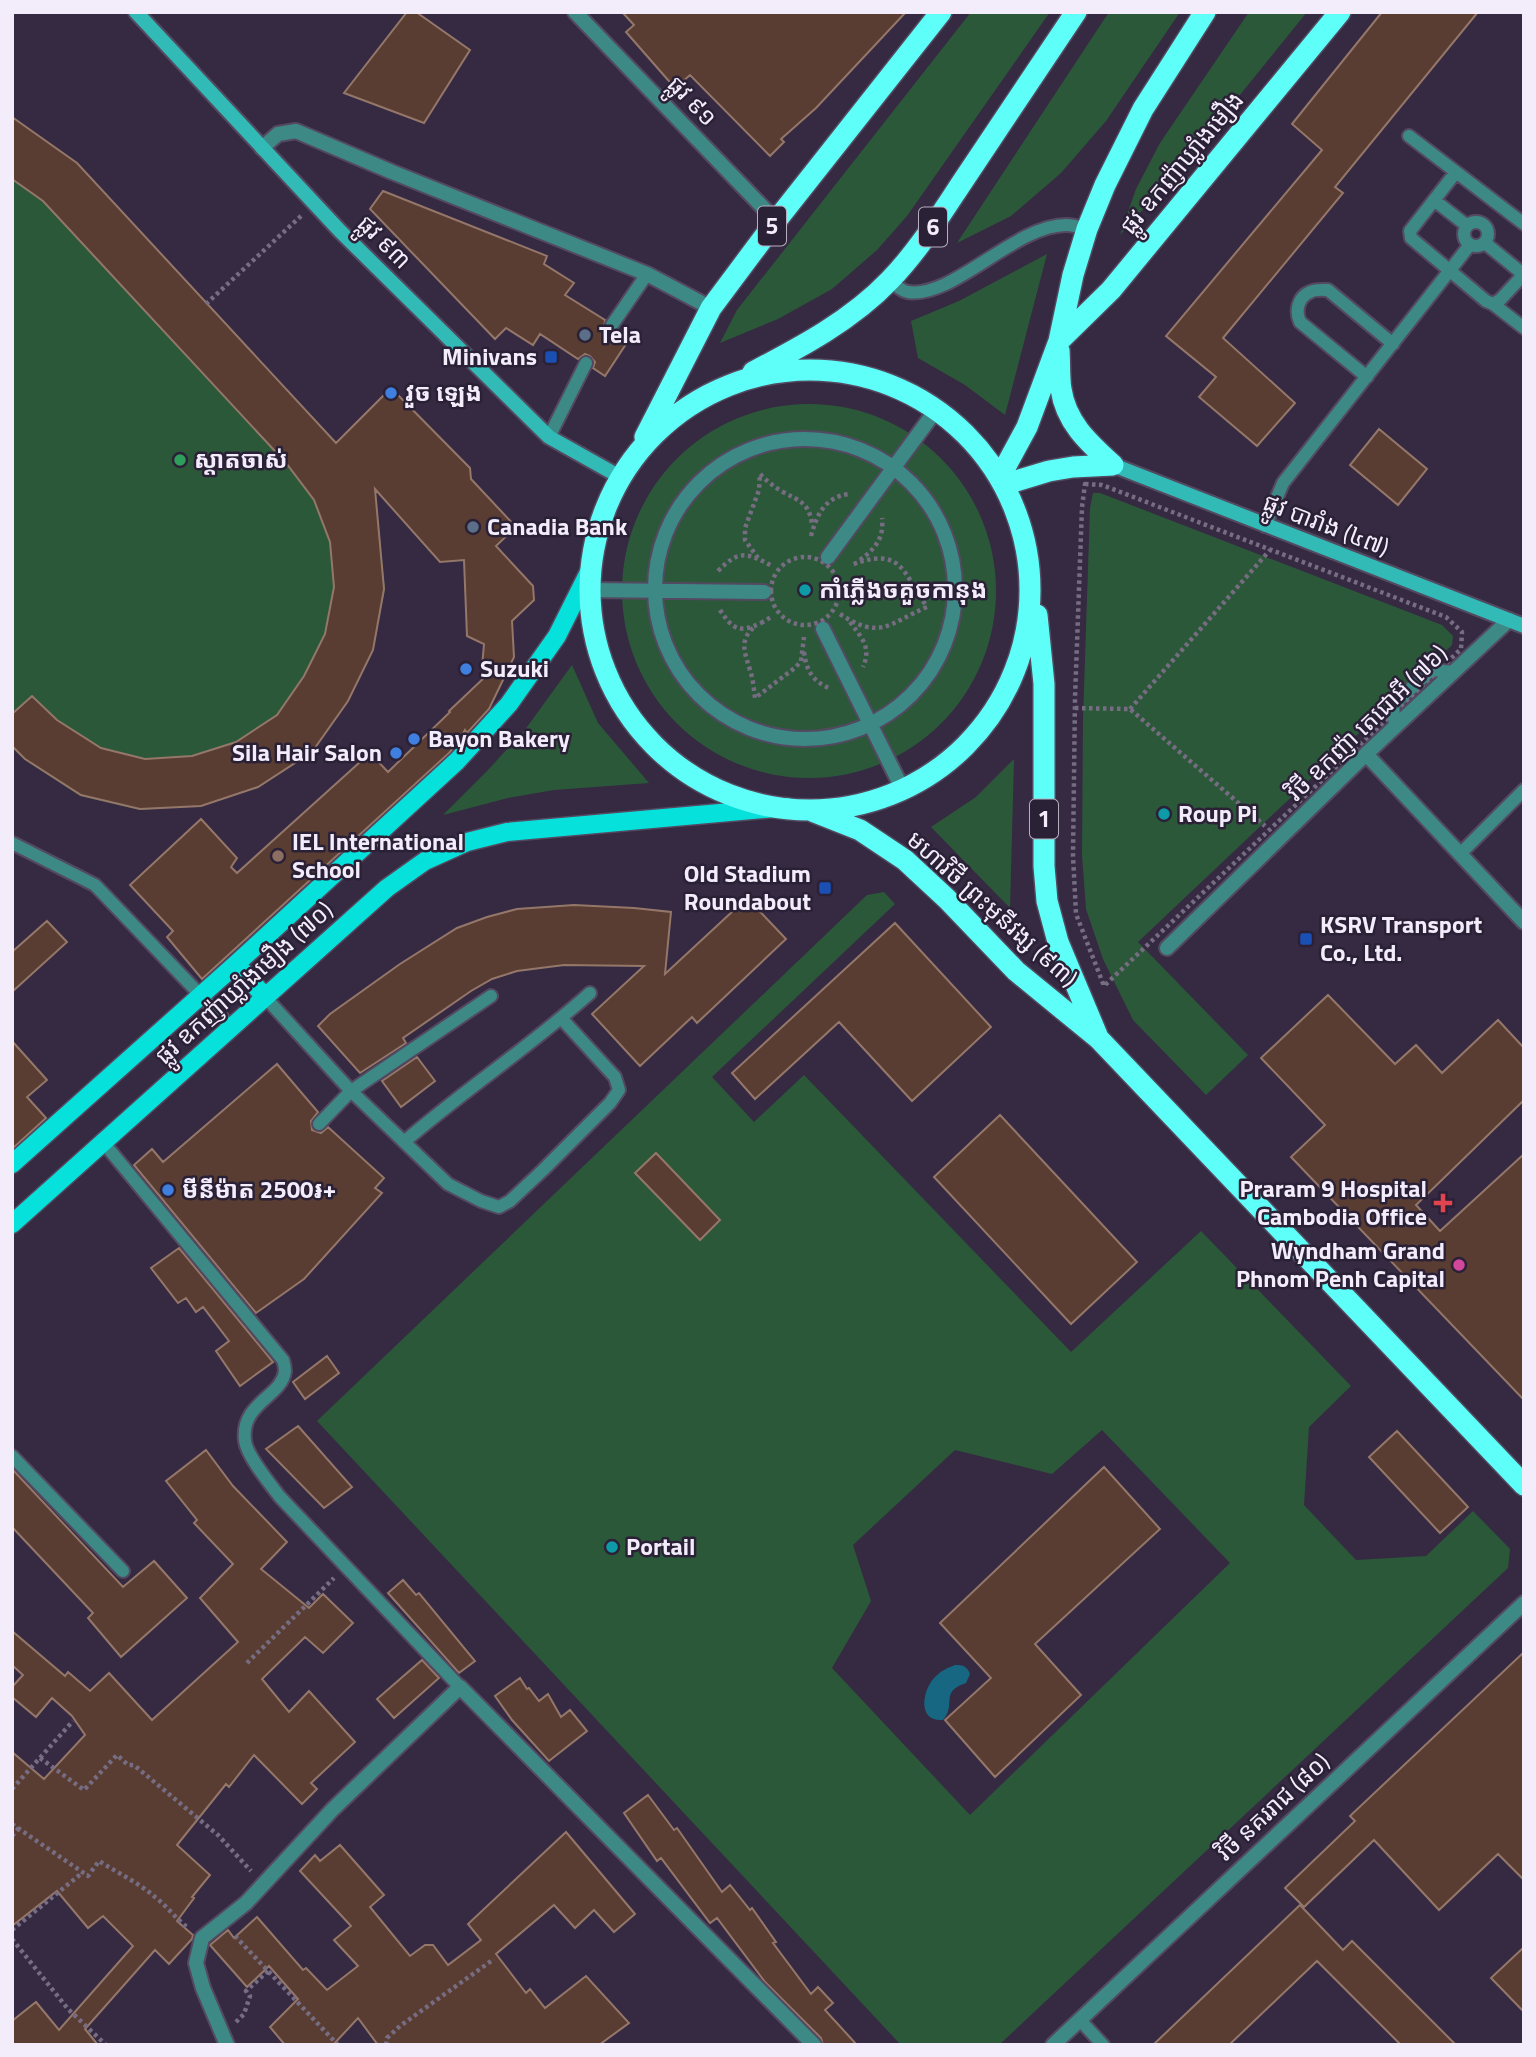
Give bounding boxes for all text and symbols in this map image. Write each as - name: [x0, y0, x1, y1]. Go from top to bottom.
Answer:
- street label: ផ្លូវ ៩១: [656, 67, 726, 138]
- street label: ផ្លូវ ឧកញ៉ាឃ្លាំងមឿង: [1110, 83, 1256, 245]
- street label: ផ្លូវ ៩៣: [346, 206, 420, 280]
- road number: 5: [758, 206, 786, 246]
- road number: 6: [919, 208, 947, 246]
- place label: Tela: [599, 316, 641, 352]
- marker: Tela: [577, 327, 593, 343]
- place label: Minivans: [442, 338, 537, 374]
- marker: Minivans: [543, 349, 559, 365]
- place label: វួច ឡេង: [405, 374, 482, 410]
- marker: វួច ឡេង: [383, 385, 399, 401]
- place label: ស្ដាតចាស់: [194, 441, 288, 477]
- marker: ស្ដាតចាស់: [172, 452, 188, 468]
- street label: ផ្លូវ បារាំង (៤៧): [1256, 484, 1395, 569]
- place label: Canadia Bank: [487, 508, 628, 544]
- marker: Canadia Bank: [465, 519, 481, 535]
- place label: កាំភ្លើងចគួចកានុង: [819, 571, 987, 607]
- marker: កាំភ្លើងចគួចកានុង: [797, 582, 813, 598]
- street label: វិថី ឧកញ៉ា តេជោអី (៧៦): [1277, 636, 1455, 809]
- place label: Suzuki: [480, 650, 549, 686]
- marker: Suzuki: [458, 661, 474, 677]
- place label: Bayon Bakery: [428, 720, 570, 756]
- marker: Bayon Bakery: [406, 731, 422, 747]
- place label: Sila Hair Salon: [232, 734, 382, 770]
- marker: Sila Hair Salon: [388, 745, 404, 761]
- place label: Roup Pi: [1178, 795, 1257, 831]
- road number: 1: [1030, 800, 1058, 838]
- marker: Roup Pi: [1156, 806, 1172, 822]
- street label: មហាវិថី ព្រះមុនីវង្ស (៩៣): [899, 822, 1086, 995]
- place label: IEL International School: [292, 823, 464, 887]
- marker: IEL International School: [270, 848, 286, 864]
- place label: Old Stadium Roundabout: [684, 855, 811, 919]
- marker: Old Stadium Roundabout: [817, 880, 833, 896]
- street label: ផ្លូវ ឧកញ៉ាឃ្លាំងមឿង (៧០): [146, 892, 344, 1076]
- place label: KSRV Transport Co., Ltd.: [1320, 906, 1483, 970]
- marker: KSRV Transport Co., Ltd.: [1298, 931, 1314, 947]
- place label: Praram 9 Hospital Cambodia Office: [1239, 1170, 1427, 1234]
- place label: មីនីម៉ាត 2500៛+: [182, 1171, 336, 1207]
- marker: មីនីម៉ាត 2500៛+: [160, 1182, 176, 1198]
- marker: Praram 9 Hospital Cambodia Office: [1433, 1193, 1453, 1213]
- place label: Wyndham Grand Phnom Penh Capital: [1236, 1232, 1445, 1296]
- marker: Wyndham Grand Phnom Penh Capital: [1451, 1257, 1467, 1273]
- place label: Portail: [626, 1528, 696, 1564]
- marker: Portail: [604, 1539, 620, 1555]
- street label: វិថី នគររាជ (៨០): [1207, 1744, 1337, 1869]

